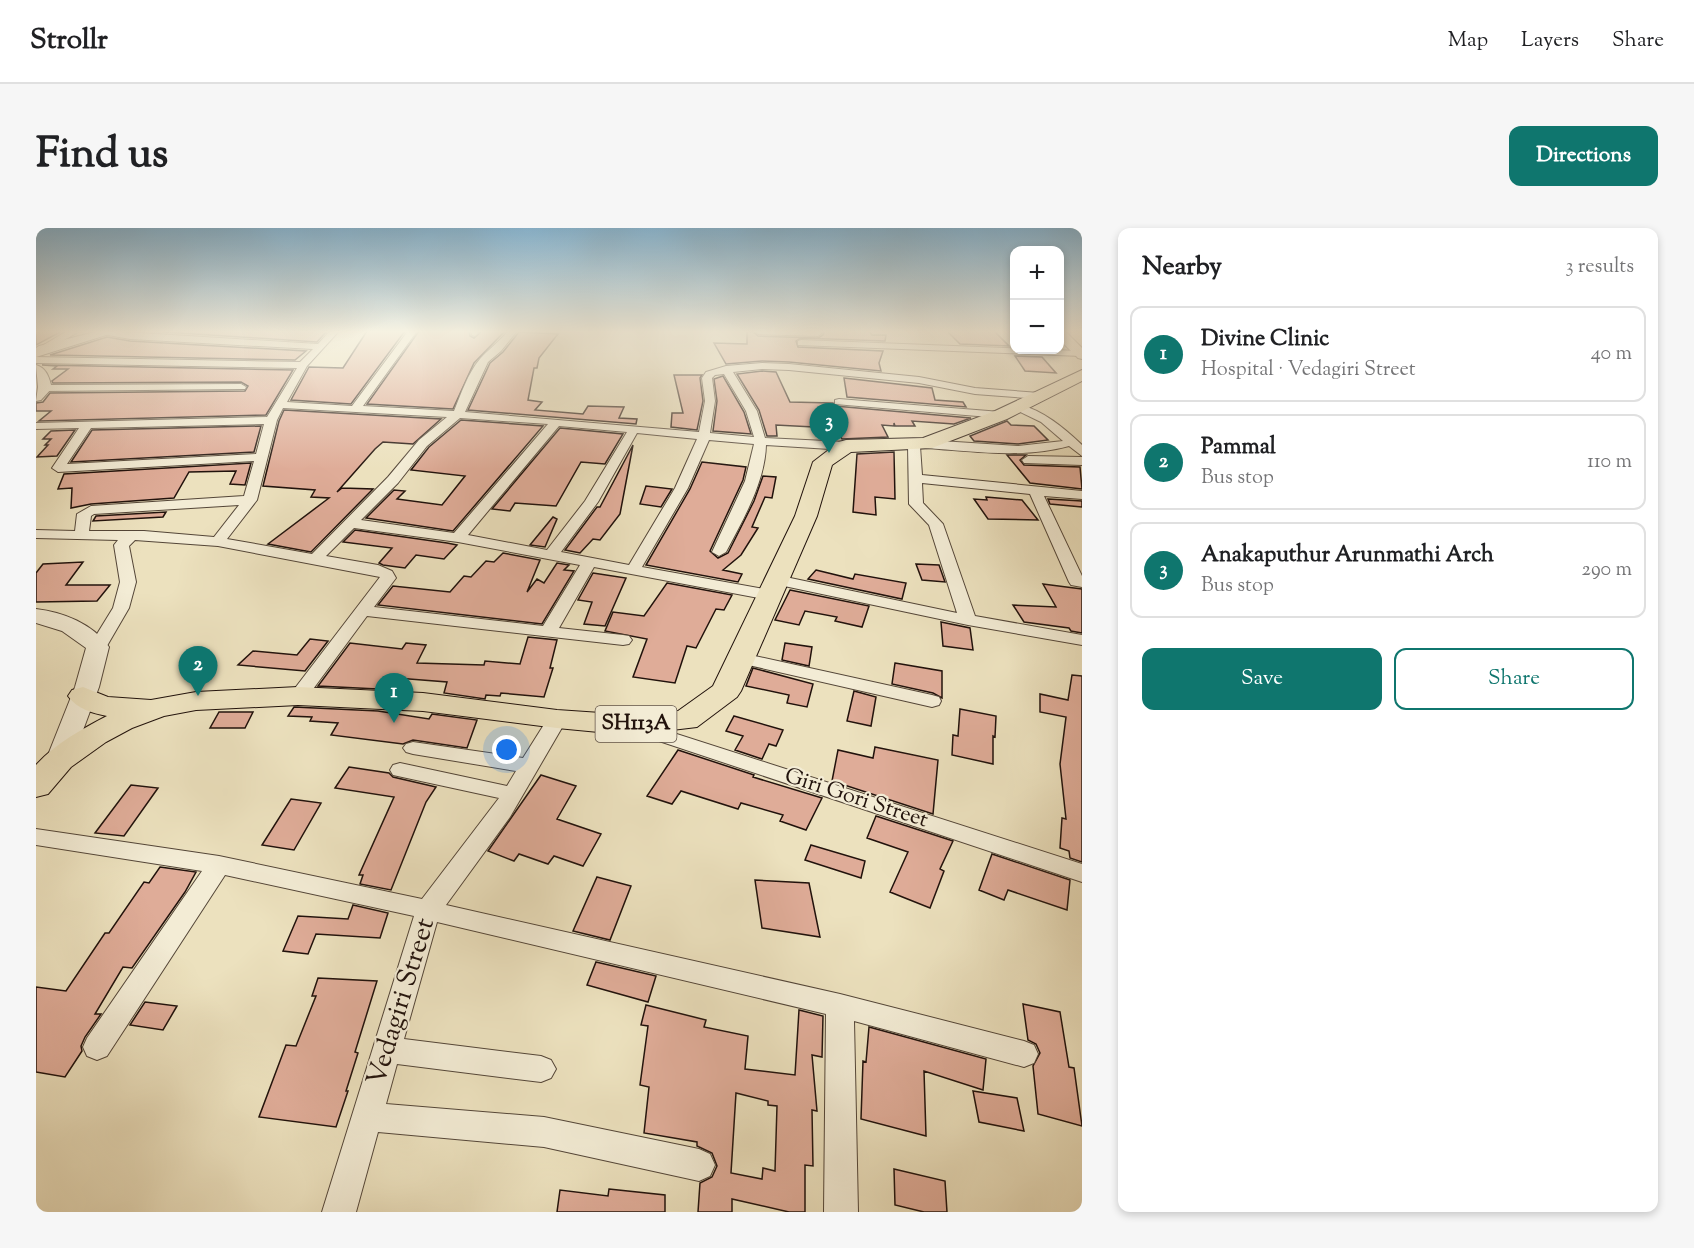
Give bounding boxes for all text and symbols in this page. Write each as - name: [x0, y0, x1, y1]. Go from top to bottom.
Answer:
- text: Strollr: [30, 21, 108, 61]
- text: Map: [1448, 26, 1488, 56]
- text: Layers: [1521, 26, 1579, 56]
- text: Share: [1612, 26, 1664, 56]
- text: Find us: [36, 126, 168, 186]
- button: Directions: [1509, 126, 1658, 186]
- map controls: [1010, 246, 1064, 354]
- button: +: [1010, 246, 1064, 300]
- text: Nearby: [1142, 249, 1222, 286]
- text: 3 results: [1565, 253, 1634, 282]
- button: −: [1010, 300, 1064, 354]
- text: Divine Clinic: [1201, 324, 1329, 356]
- text: 1: [1160, 340, 1167, 369]
- text: 40 m: [1591, 340, 1632, 369]
- text: Hospital · Vedagiri Street: [1201, 356, 1416, 385]
- pin: 3: [810, 404, 848, 453]
- text: Pammal: [1201, 432, 1276, 464]
- text: 2: [1159, 448, 1168, 477]
- text: 110 m: [1587, 448, 1632, 477]
- text: Bus stop: [1201, 464, 1274, 493]
- text: Anakaputhur Arunmathi Arch: [1201, 540, 1494, 572]
- text: 3: [1159, 556, 1168, 585]
- text: 290 m: [1582, 556, 1632, 585]
- text: Bus stop: [1201, 572, 1274, 601]
- pin: 2: [178, 646, 218, 696]
- button: Save: [1142, 648, 1382, 710]
- button: Share: [1394, 648, 1634, 710]
- pin: 1: [374, 674, 414, 723]
- road number: SH113A: [596, 706, 676, 742]
- your location: [492, 735, 521, 764]
- street label: Giri Gori Street: [780, 761, 932, 837]
- street label: Vedagiri Street: [358, 914, 446, 1090]

